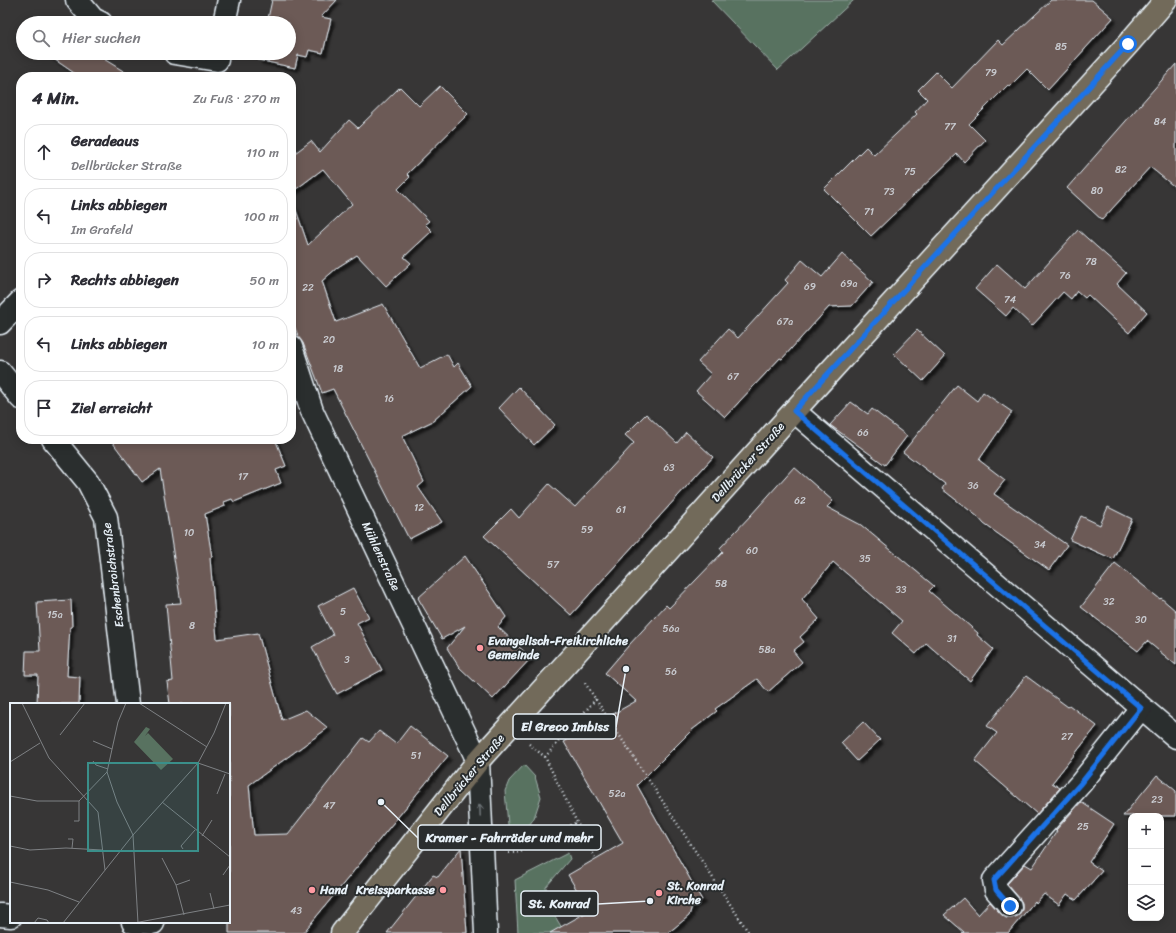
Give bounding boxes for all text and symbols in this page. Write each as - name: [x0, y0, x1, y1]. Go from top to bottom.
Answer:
- search box: [16, 16, 296, 60]
- text: Hier suchen: [62, 25, 141, 51]
- icon: search: [30, 27, 52, 49]
- route start: [1119, 35, 1137, 53]
- house number: 85: [1055, 38, 1067, 56]
- house number: 79: [985, 64, 997, 82]
- text: 4 Min.: [32, 83, 80, 113]
- text: Zu Fuß · 270 m: [193, 87, 280, 110]
- house number: 84: [1154, 113, 1166, 131]
- house number: 77: [944, 118, 957, 136]
- text: Geradeaus: [71, 128, 139, 154]
- icon: ahead: [33, 141, 55, 163]
- text: 110 m: [246, 141, 279, 164]
- text: Dellbrücker Straße: [71, 154, 182, 177]
- house number: 82: [1115, 161, 1127, 179]
- house number: 75: [904, 163, 916, 181]
- house number: 80: [1091, 182, 1103, 200]
- house number: 73: [883, 183, 895, 201]
- text: Links abbiegen: [71, 192, 167, 218]
- house number: 71: [864, 203, 874, 221]
- icon: left: [33, 205, 55, 227]
- text: 100 m: [244, 205, 279, 228]
- text: Im Grafeld: [71, 218, 132, 241]
- house number: 78: [1085, 253, 1097, 271]
- text: Rechts abbiegen: [71, 267, 179, 293]
- house number: 76: [1059, 267, 1071, 285]
- icon: right: [33, 269, 55, 291]
- text: 50 m: [249, 269, 279, 292]
- house number: 69a: [841, 275, 857, 293]
- house number: 69: [804, 278, 816, 296]
- house number: 22: [302, 279, 314, 297]
- house number: 74: [1004, 291, 1016, 309]
- house number: 67a: [777, 313, 793, 331]
- text: Links abbiegen: [71, 331, 167, 357]
- house number: 20: [323, 331, 335, 349]
- icon: left: [33, 333, 55, 355]
- text: 10 m: [252, 333, 279, 356]
- house number: 18: [333, 360, 343, 378]
- house number: 67: [727, 368, 740, 386]
- house number: 16: [384, 390, 394, 408]
- text: Ziel erreicht: [71, 395, 152, 421]
- icon: arrive: [33, 397, 55, 419]
- street label: Dellbrücker Straße: [706, 416, 791, 507]
- house number: 66: [857, 424, 869, 442]
- house number: 63: [663, 459, 675, 477]
- house number: 17: [238, 468, 249, 486]
- house number: 36: [967, 477, 979, 495]
- house number: 62: [794, 492, 806, 510]
- house number: 12: [414, 499, 424, 517]
- house number: 61: [616, 501, 626, 519]
- street label: Mühlenstraße: [355, 518, 407, 595]
- street label: Eschenbroichstraße: [96, 521, 130, 629]
- house number: 59: [581, 521, 593, 539]
- house number: 10: [184, 524, 194, 542]
- house number: 34: [1034, 536, 1046, 554]
- house number: 60: [746, 542, 758, 560]
- house number: 35: [859, 550, 871, 568]
- house number: 57: [547, 556, 560, 574]
- house number: 58: [715, 575, 727, 593]
- house number: 33: [896, 581, 907, 599]
- house number: 32: [1103, 593, 1115, 611]
- house number: 5: [340, 603, 346, 621]
- house number: 15a: [47, 606, 63, 624]
- house number: 30: [1135, 611, 1147, 629]
- house number: 8: [189, 617, 195, 635]
- house number: 56a: [663, 620, 679, 638]
- place label: Evangelisch-Freikirchliche Gemeinde: [487, 630, 629, 666]
- house number: 31: [947, 630, 957, 648]
- house number: 58a: [758, 641, 776, 659]
- marker: Evangelisch-Freikirchliche Gemeinde: [475, 643, 485, 653]
- house number: 3: [344, 651, 350, 669]
- house number: 56: [665, 663, 677, 681]
- inset map: [10, 703, 230, 923]
- callout: El Greco Imbiss: [513, 714, 616, 739]
- text: El Greco Imbiss: [521, 715, 610, 738]
- house number: 27: [1061, 728, 1074, 746]
- street label: Dellbrücker Straße: [428, 729, 510, 821]
- house number: 51: [411, 747, 421, 765]
- house number: 52a: [609, 785, 625, 803]
- house number: 23: [1151, 791, 1163, 809]
- house number: 47: [323, 797, 336, 815]
- one-way arrow: [477, 804, 484, 817]
- map controls: [1128, 813, 1164, 921]
- button: +: [1128, 813, 1164, 849]
- house number: 25: [1077, 818, 1089, 836]
- callout: Kramer - Fahrräder und mehr: [418, 825, 601, 850]
- text: Kramer - Fahrräder und mehr: [424, 826, 594, 849]
- button: −: [1128, 849, 1164, 885]
- place label: St. Konrad Kirche: [666, 875, 725, 911]
- place label: Hand: [319, 879, 349, 901]
- place label: Kreissparkasse: [355, 879, 436, 901]
- marker: Hand: [307, 885, 317, 895]
- marker: Kreissparkasse: [438, 885, 448, 895]
- button: layers: [1128, 885, 1164, 921]
- marker: St. Konrad Kirche: [654, 888, 664, 898]
- callout: St. Konrad: [521, 891, 598, 916]
- text: St. Konrad: [527, 892, 591, 915]
- route end: [1001, 897, 1019, 915]
- house number: 43: [290, 902, 302, 920]

